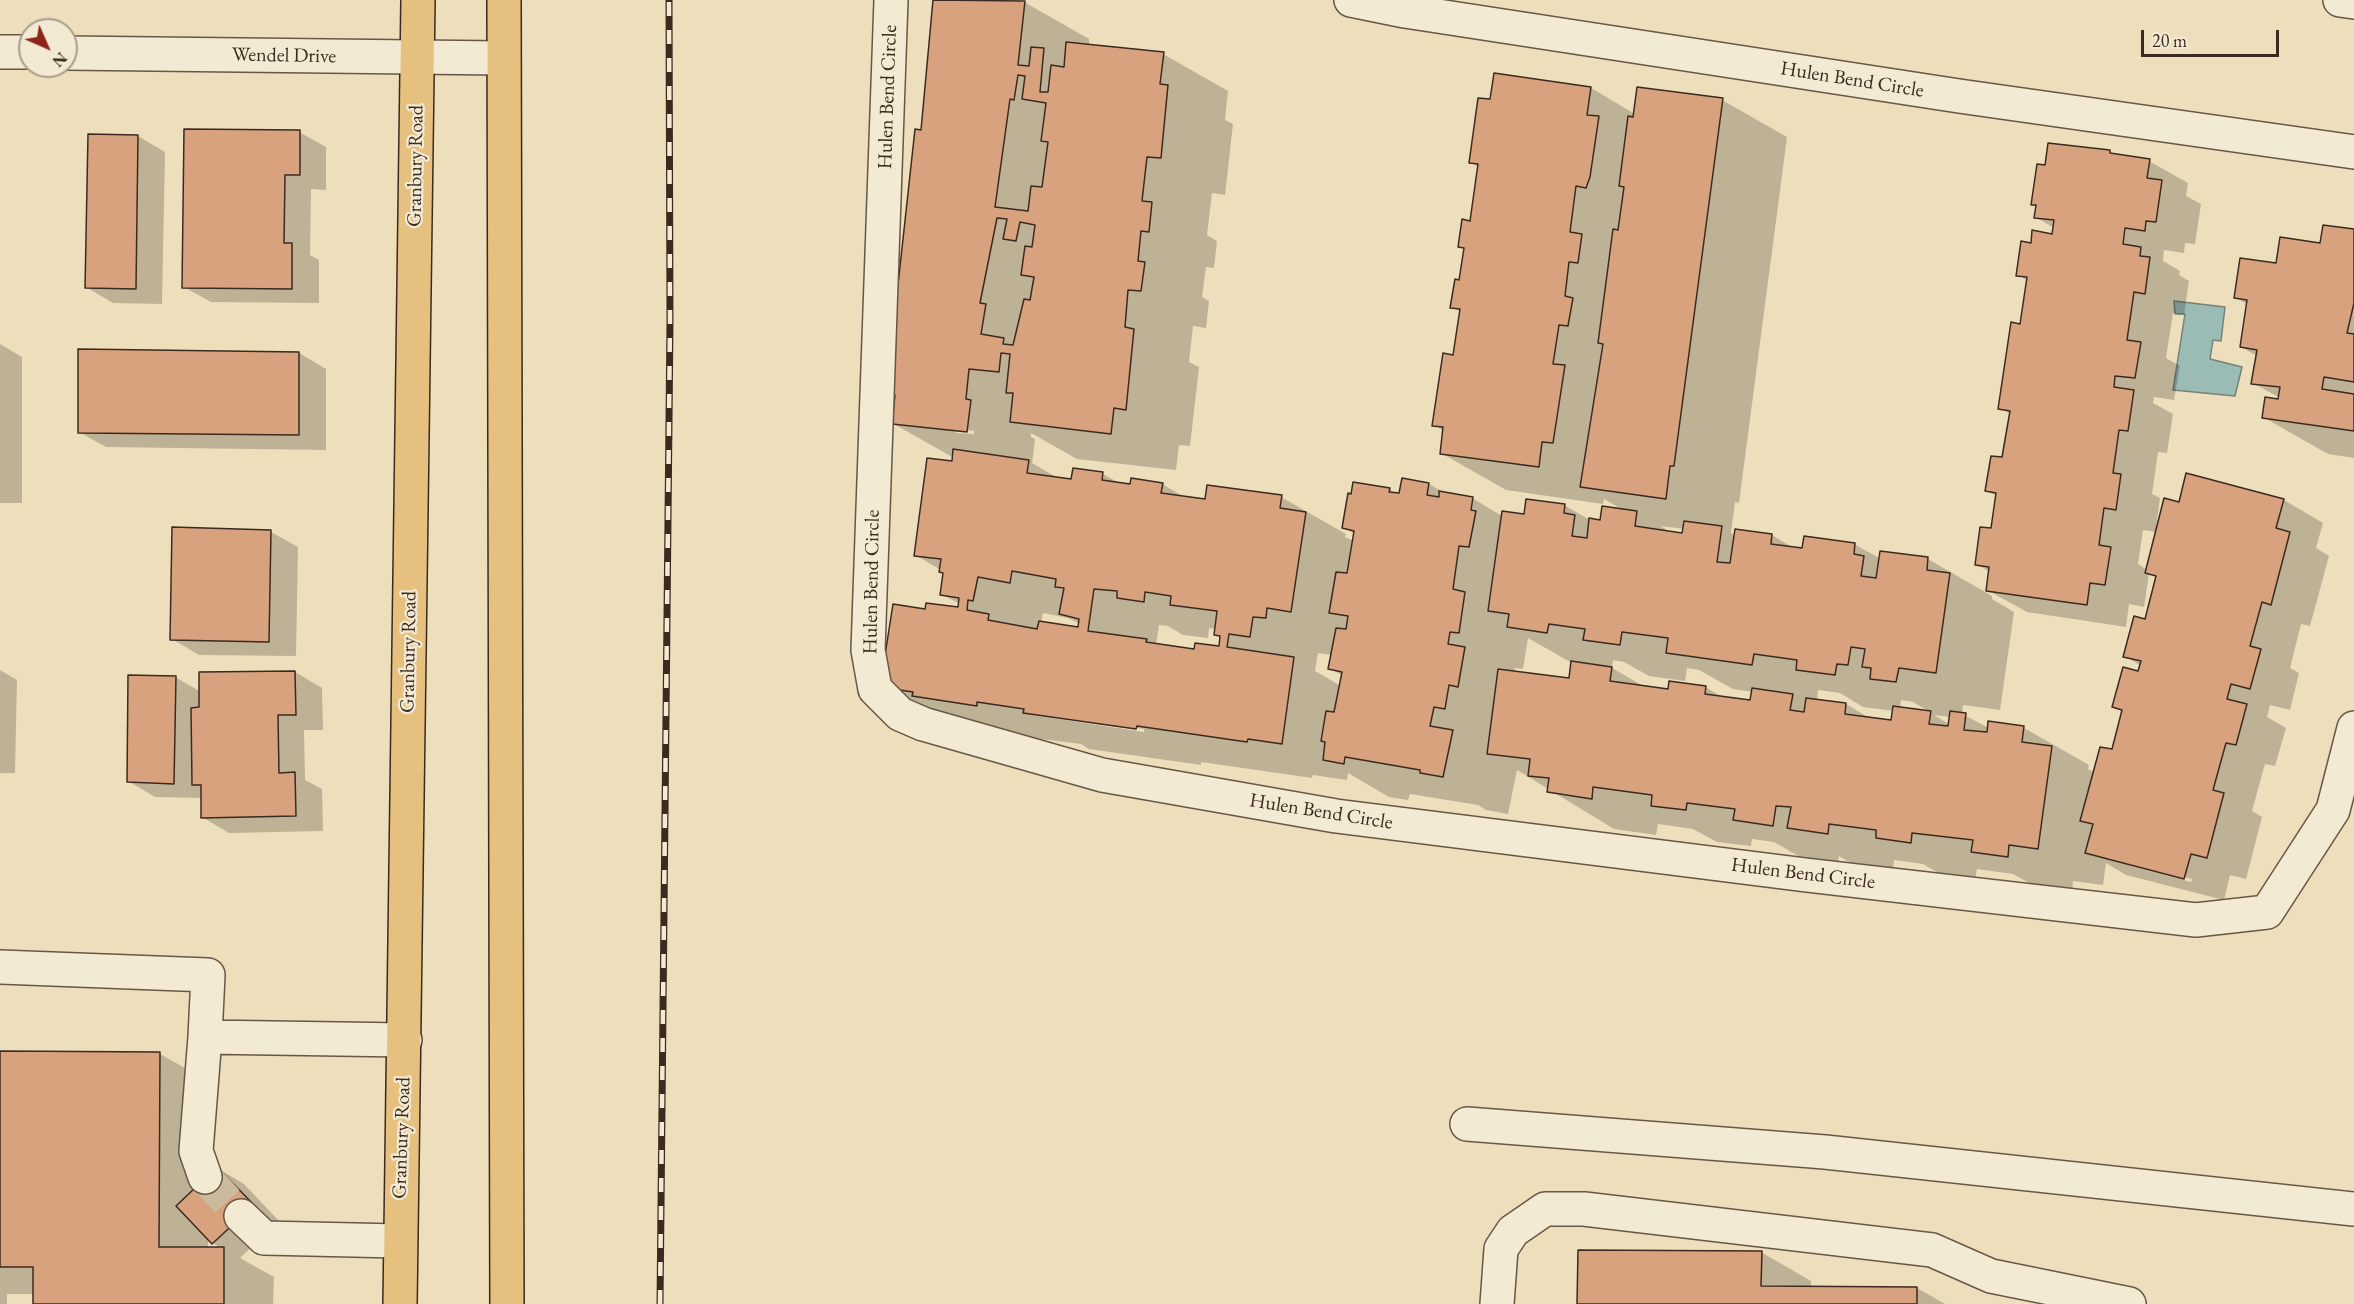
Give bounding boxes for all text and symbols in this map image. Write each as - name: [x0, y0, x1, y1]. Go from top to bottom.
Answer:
- north arrow: [18, 18, 78, 78]
- scale bar: [2144, 18, 2282, 56]
- street label: Hulen Bend Circle: [873, 24, 903, 170]
- text: 20 m: [2152, 29, 2187, 52]
- street label: Wendel Drive: [232, 43, 336, 69]
- text: N: [48, 48, 72, 72]
- street label: Hulen Bend Circle: [1779, 57, 1925, 103]
- street label: Granbury Road: [403, 105, 429, 227]
- street label: Hulen Bend Circle: [859, 509, 885, 655]
- street label: Granbury Road: [396, 591, 422, 713]
- street label: Hulen Bend Circle: [1248, 789, 1394, 835]
- street label: Hulen Bend Circle: [1730, 853, 1876, 895]
- street label: Granbury Road: [388, 1077, 416, 1199]

